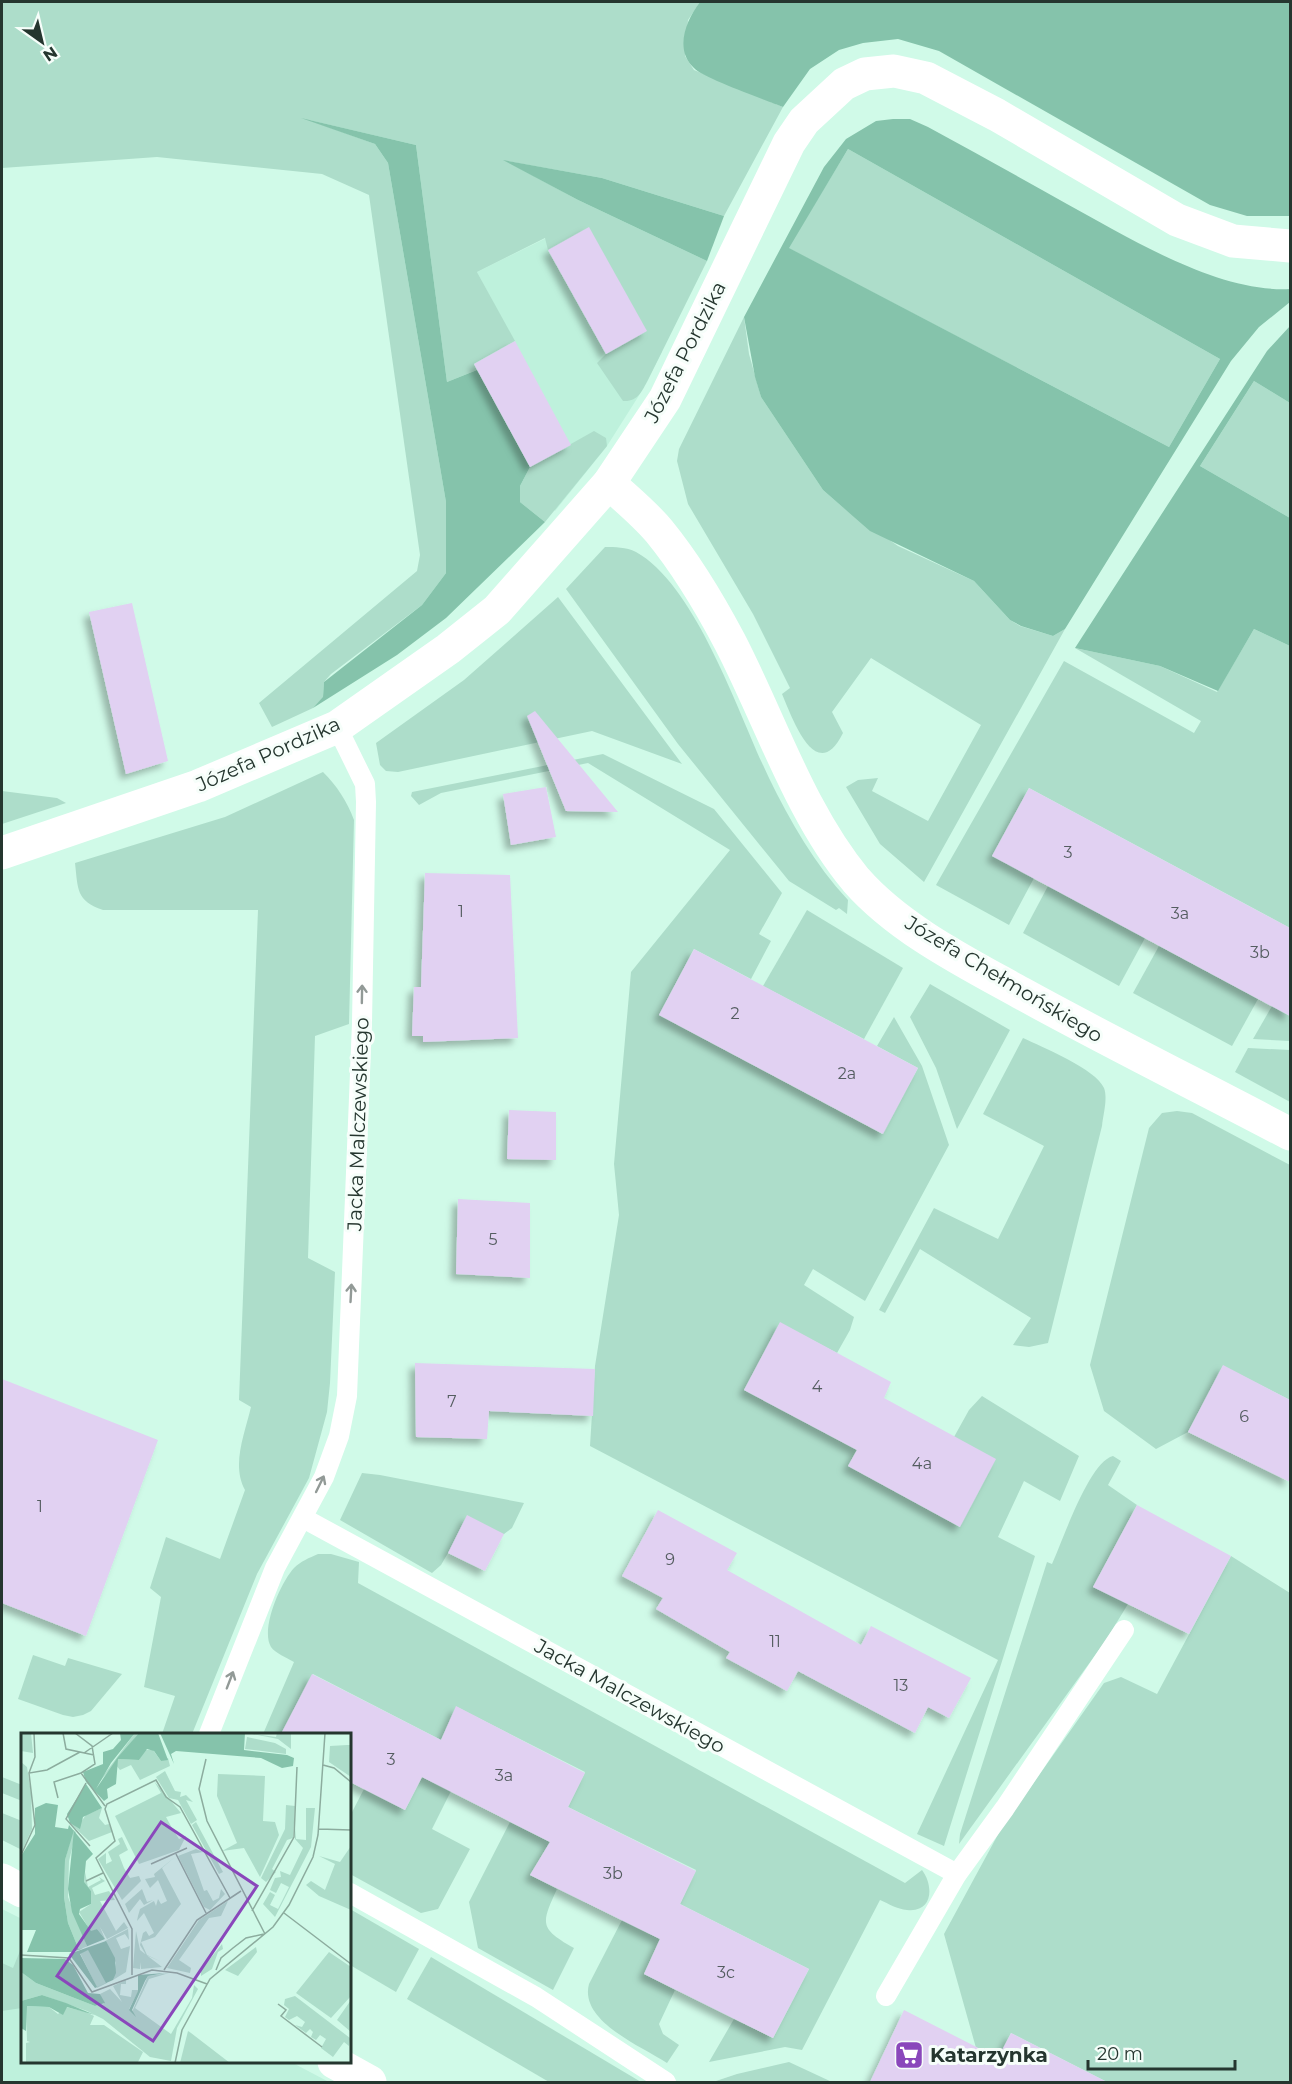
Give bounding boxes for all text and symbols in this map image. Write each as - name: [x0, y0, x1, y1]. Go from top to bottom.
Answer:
- north arrow: [12, 12, 72, 72]
- text: N: [39, 43, 61, 66]
- street label: Józefa Pordzika: [639, 277, 731, 428]
- street label: Józefa Pordzika: [191, 711, 344, 797]
- house number: 3: [1063, 843, 1073, 862]
- house number: 1: [458, 902, 464, 921]
- house number: 3a: [1171, 904, 1189, 923]
- street label: Józefa Chełmońskiego: [900, 910, 1107, 1048]
- house number: 3b: [1250, 943, 1270, 962]
- one-way arrow: [357, 984, 368, 1004]
- house number: 2: [730, 1004, 740, 1023]
- street label: Jacka Malczewskiego: [342, 1017, 374, 1232]
- house number: 2a: [838, 1064, 856, 1083]
- house number: 5: [488, 1230, 498, 1249]
- one-way arrow: [345, 1284, 356, 1304]
- house number: 4: [812, 1377, 823, 1396]
- house number: 7: [447, 1392, 457, 1411]
- house number: 6: [1239, 1407, 1249, 1426]
- house number: 4a: [912, 1454, 932, 1473]
- one-way arrow: [315, 1475, 327, 1493]
- house number: 1: [37, 1497, 43, 1516]
- house number: 9: [665, 1550, 675, 1569]
- house number: 11: [769, 1632, 781, 1651]
- street label: Jacka Malczewskiego: [530, 1633, 729, 1758]
- one-way arrow: [226, 1671, 237, 1690]
- house number: 13: [894, 1676, 908, 1695]
- inset map: [21, 1733, 351, 2063]
- house number: 3: [386, 1750, 396, 1769]
- house number: 3a: [495, 1766, 513, 1785]
- house number: 3b: [603, 1864, 623, 1883]
- house number: 3c: [717, 1963, 735, 1982]
- scale bar: [1088, 2033, 1235, 2071]
- supermarket icon: Katarzynka: [893, 2039, 925, 2071]
- place label: Katarzynka: [930, 2043, 1048, 2067]
- text: 20 m: [1097, 2043, 1143, 2065]

